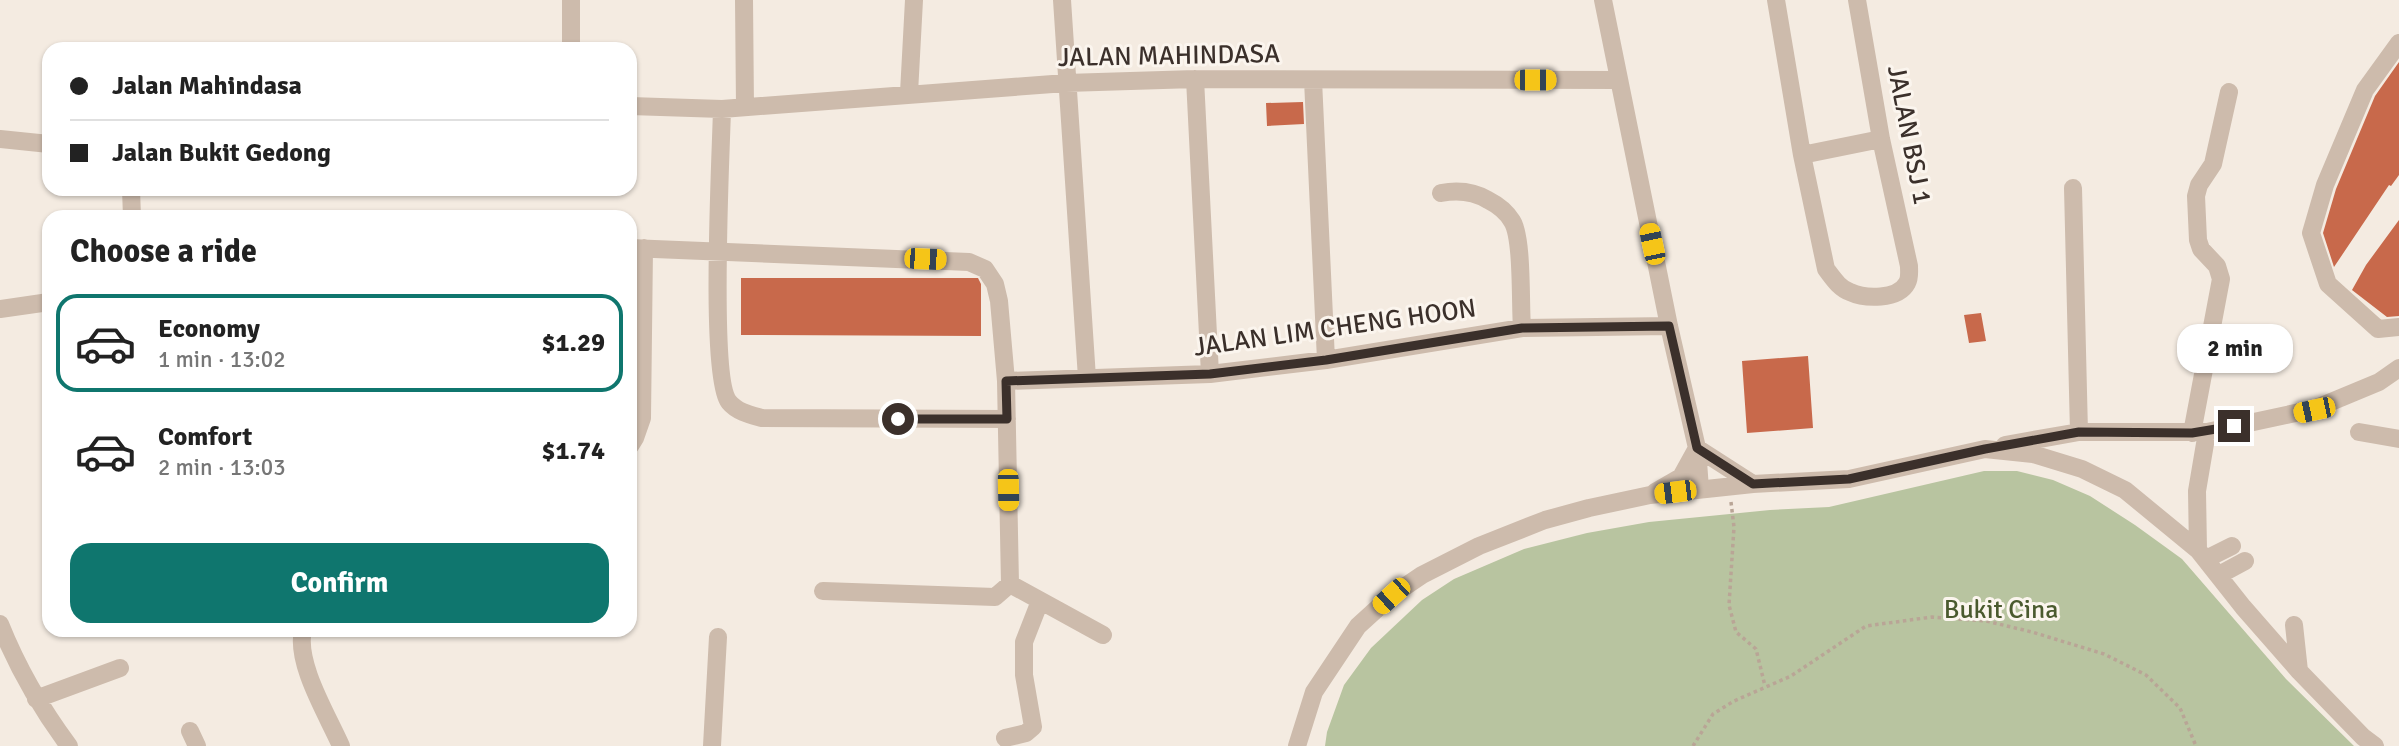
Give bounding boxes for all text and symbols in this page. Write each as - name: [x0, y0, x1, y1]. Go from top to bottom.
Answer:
- street label: JALAN MAHINDASA: [1058, 38, 1280, 74]
- street label: JALAN BSJ 1: [1880, 63, 1938, 207]
- text: Jalan Mahindasa: [112, 70, 302, 102]
- car: [1515, 70, 1557, 91]
- text: Jalan Bukit Gedong: [112, 137, 331, 169]
- car: [1638, 221, 1667, 267]
- text: Choose a ride: [70, 232, 257, 271]
- car: [904, 248, 947, 270]
- street label: JALAN LIM CHENG HOON: [1192, 292, 1478, 364]
- icon: car: [74, 312, 137, 375]
- text: Economy: [158, 313, 260, 345]
- callout: 2 min: [2176, 324, 2292, 374]
- text: $1.29: [541, 327, 605, 359]
- text: 2 min: [2207, 334, 2263, 363]
- text: 1 min · 13:02: [158, 345, 286, 374]
- car: [2292, 395, 2337, 425]
- route start: [882, 403, 914, 435]
- route end: [2218, 410, 2250, 442]
- icon: car: [74, 420, 137, 483]
- text: Comfort: [158, 421, 252, 453]
- text: $1.74: [541, 435, 605, 467]
- text: 2 min · 13:03: [158, 453, 286, 482]
- car: [998, 469, 1019, 511]
- car: [1653, 479, 1698, 505]
- button: Confirm: [70, 543, 609, 623]
- car: [1369, 574, 1414, 618]
- park label: Bukit Cina: [1944, 594, 2058, 626]

